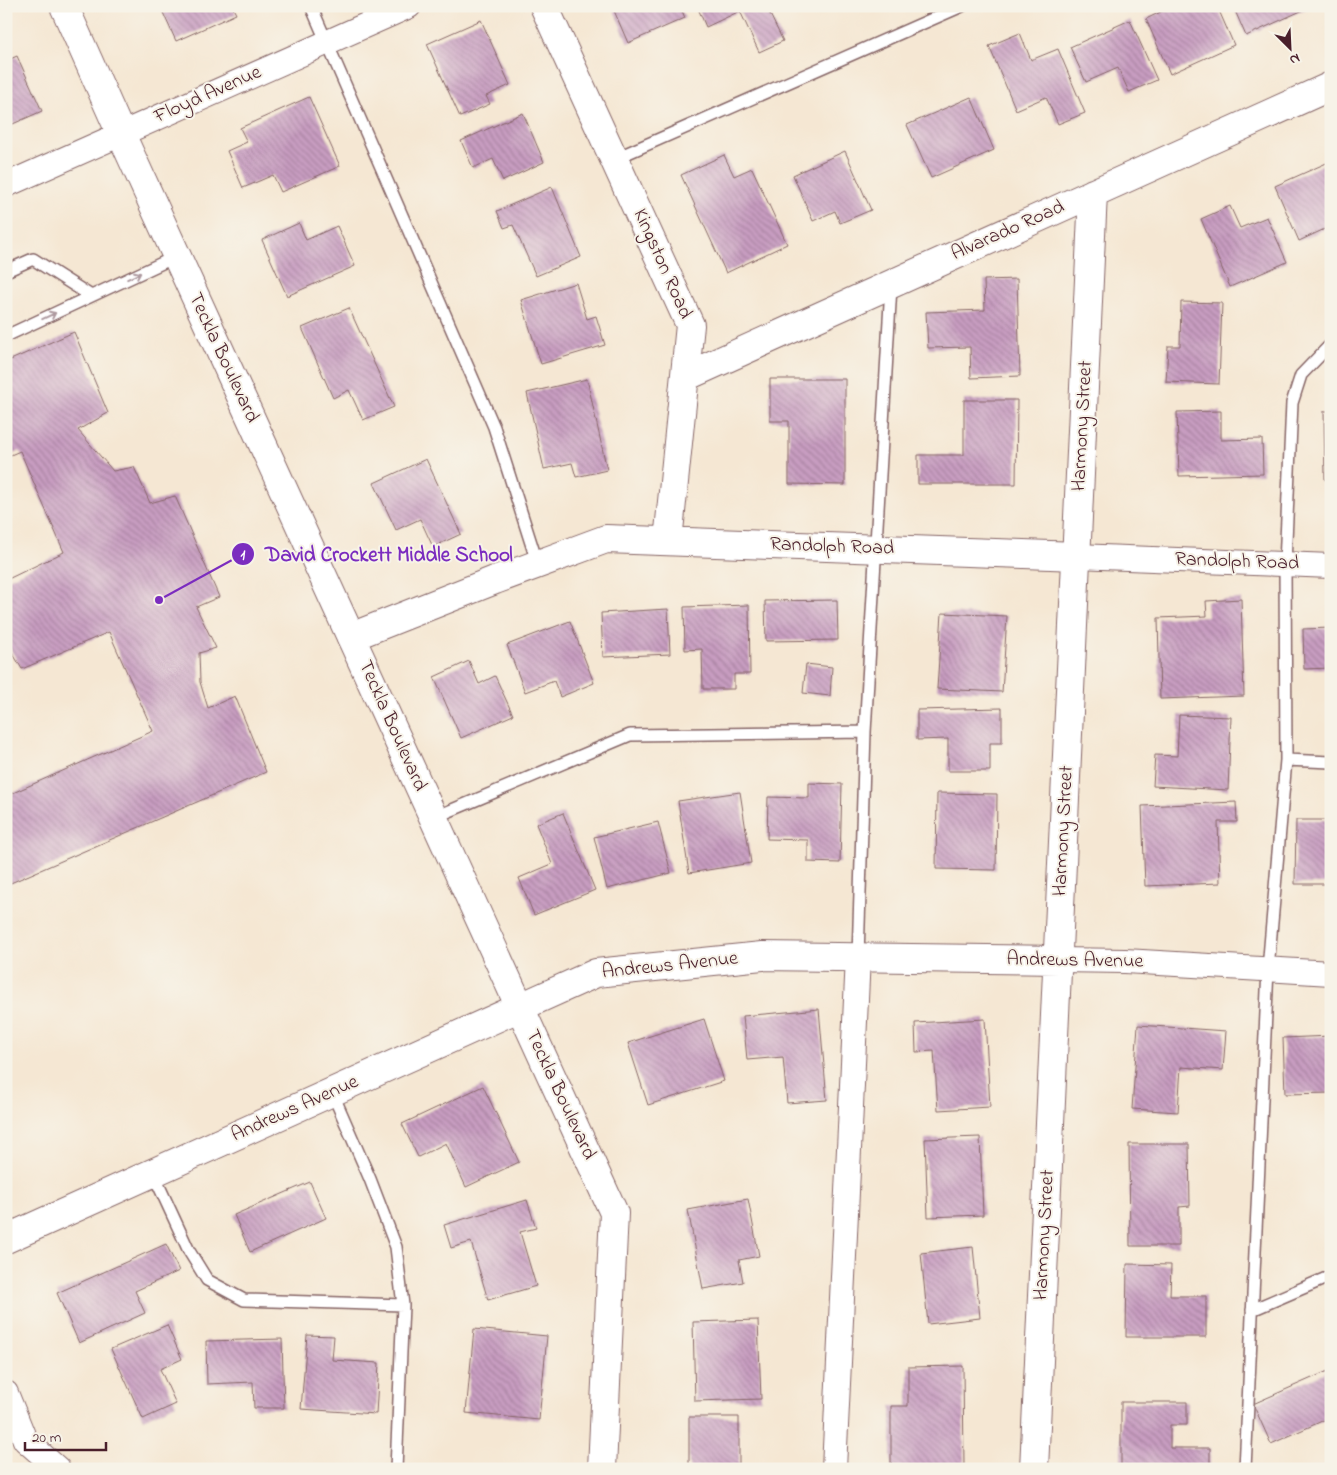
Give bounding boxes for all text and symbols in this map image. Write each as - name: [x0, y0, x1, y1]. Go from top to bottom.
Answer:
- north arrow: [1264, 22, 1314, 72]
- text: N: [1286, 47, 1303, 70]
- street label: Floyd Avenue: [149, 58, 266, 132]
- street label: Alvarado Road: [947, 193, 1069, 269]
- street label: Kingston Road: [624, 204, 699, 324]
- one-way arrow: [126, 270, 141, 280]
- street label: Teckla Boulevard: [180, 288, 266, 428]
- one-way arrow: [41, 310, 56, 320]
- street label: Harmony Street: [1065, 360, 1101, 492]
- street label: Randolph Road: [769, 530, 895, 564]
- callout: David Crockett Middle School: [230, 536, 523, 572]
- text: David Crockett Middle School: [264, 541, 513, 571]
- text: 1: [241, 544, 246, 566]
- street label: Randolph Road: [1174, 545, 1300, 579]
- street label: Teckla Boulevard: [350, 656, 434, 796]
- street label: Harmony Street: [1046, 765, 1082, 897]
- street label: Andrews Avenue: [601, 944, 740, 988]
- street label: Andrews Avenue: [1006, 945, 1144, 977]
- street label: Teckla Boulevard: [517, 1025, 603, 1165]
- street label: Andrews Avenue: [227, 1068, 363, 1150]
- street label: Harmony Street: [1027, 1169, 1063, 1301]
- scale bar: [25, 1420, 106, 1452]
- text: 20 m: [32, 1427, 62, 1449]

